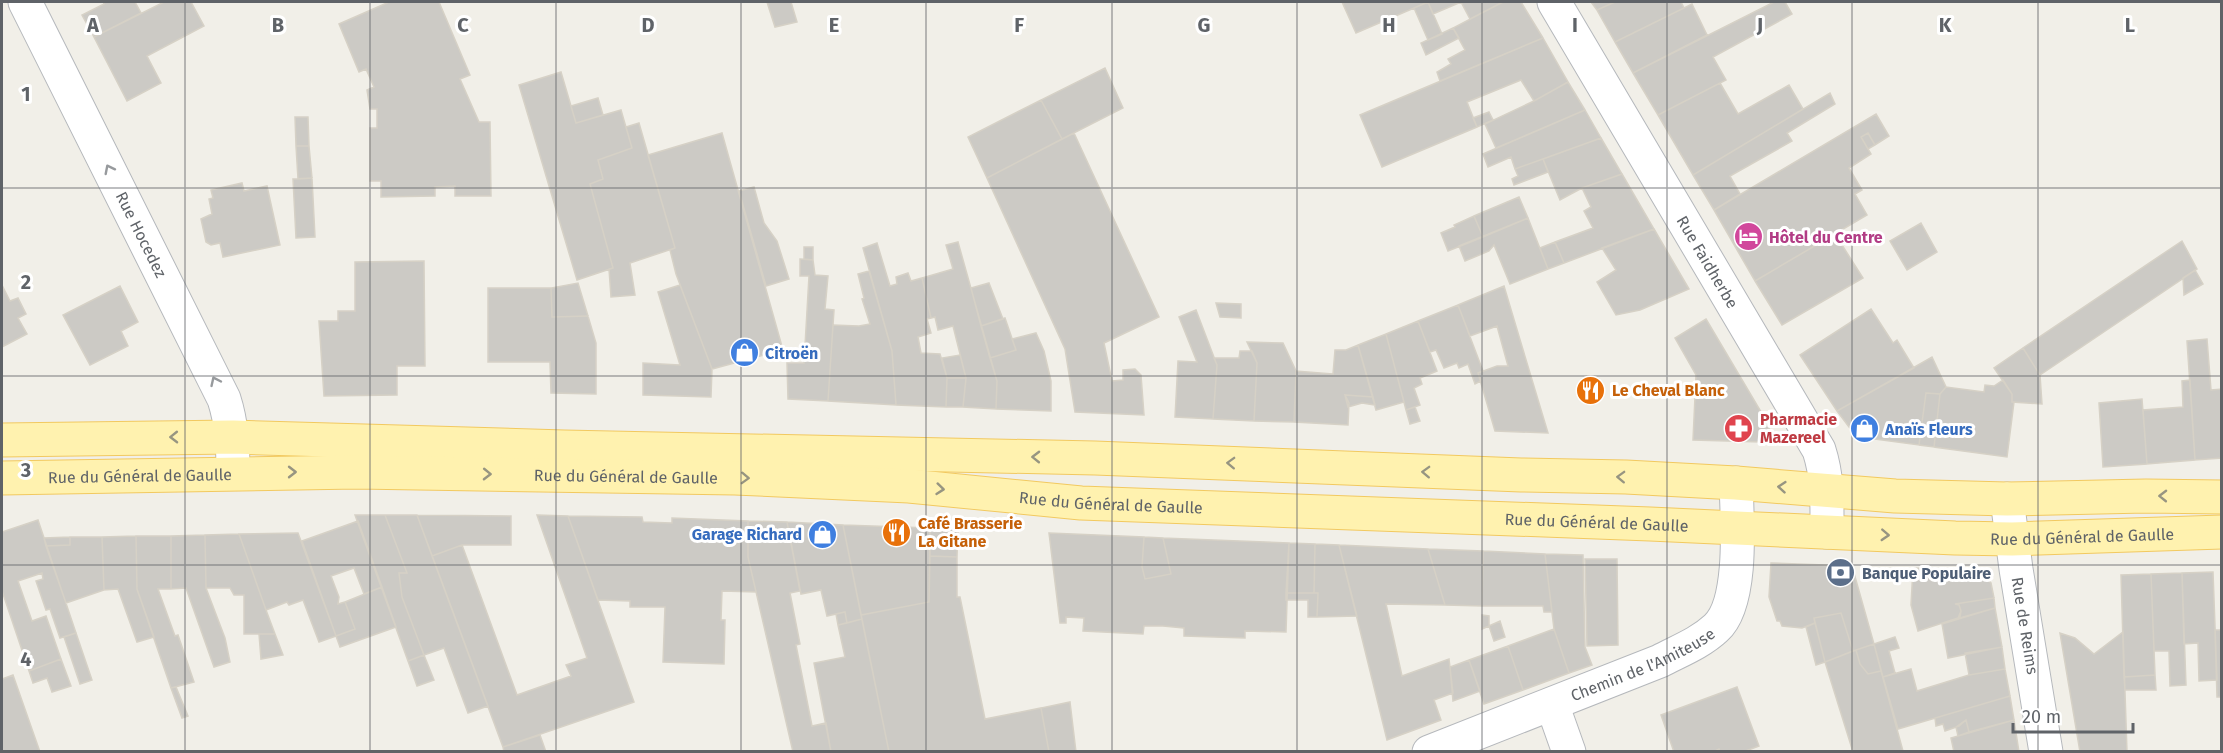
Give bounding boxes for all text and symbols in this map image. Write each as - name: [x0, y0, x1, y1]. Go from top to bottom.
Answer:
- text: A: [86, 13, 100, 37]
- text: B: [272, 13, 284, 37]
- text: C: [457, 13, 469, 37]
- text: D: [641, 13, 655, 37]
- text: E: [829, 13, 839, 37]
- text: F: [1014, 13, 1024, 37]
- text: G: [1198, 13, 1210, 37]
- text: H: [1382, 13, 1396, 37]
- text: I: [1572, 13, 1578, 37]
- text: J: [1756, 13, 1763, 37]
- text: K: [1939, 13, 1952, 37]
- text: L: [2125, 13, 2135, 37]
- text: 1: [21, 82, 31, 106]
- one-way arrow: [105, 165, 117, 176]
- street label: Rue Hocedez: [112, 189, 171, 281]
- street label: Rue Faidherbe: [1673, 212, 1742, 312]
- hotel icon: Hôtel du Centre: [1732, 221, 1764, 253]
- place label: Hôtel du Centre: [1769, 228, 1883, 247]
- text: 2: [21, 270, 31, 294]
- shop icon: Citroën: [728, 337, 760, 369]
- place label: Citroën: [765, 344, 818, 363]
- restaurant icon: Le Cheval Blanc: [1575, 374, 1607, 406]
- one-way arrow: [211, 377, 223, 388]
- place label: Le Cheval Blanc: [1612, 381, 1725, 400]
- place label: Pharmacie Mazereel: [1760, 410, 1837, 447]
- pharmacy icon: Pharmacie Mazereel: [1723, 412, 1755, 444]
- shop icon: Anaïs Fleurs: [1848, 413, 1880, 445]
- place label: Anaïs Fleurs: [1884, 420, 1973, 439]
- one-way arrow: [170, 430, 179, 443]
- one-way arrow: [1032, 451, 1041, 463]
- one-way arrow: [1227, 457, 1236, 470]
- text: 3: [20, 458, 31, 482]
- street label: Rue du Général de Gaulle: [48, 465, 232, 487]
- one-way arrow: [1422, 465, 1431, 478]
- one-way arrow: [287, 466, 296, 478]
- street label: Rue du Général de Gaulle: [534, 466, 718, 488]
- one-way arrow: [482, 468, 491, 480]
- one-way arrow: [1617, 471, 1626, 483]
- one-way arrow: [740, 472, 749, 485]
- one-way arrow: [1777, 481, 1787, 494]
- one-way arrow: [935, 482, 944, 495]
- street label: Rue du Général de Gaulle: [1018, 488, 1203, 517]
- one-way arrow: [2159, 490, 2168, 502]
- street label: Rue du Général de Gaulle: [1504, 510, 1689, 536]
- place label: Café Brasserie La Gitane: [918, 514, 1022, 551]
- restaurant icon: Café Brasserie La Gitane: [881, 516, 913, 548]
- shop icon: Garage Richard: [807, 518, 839, 550]
- place label: Garage Richard: [692, 525, 802, 544]
- street label: Rue du Général de Gaulle: [1990, 525, 2174, 549]
- one-way arrow: [1881, 528, 1890, 541]
- bank icon: Banque Populaire: [1825, 557, 1857, 589]
- place label: Banque Populaire: [1862, 564, 1991, 583]
- street label: Rue de Reims: [2007, 576, 2042, 676]
- street label: Chemin de l'Amiteuse: [1568, 624, 1719, 705]
- text: 4: [20, 647, 32, 671]
- scale bar: [2013, 696, 2133, 734]
- text: 20 m: [2022, 706, 2061, 728]

